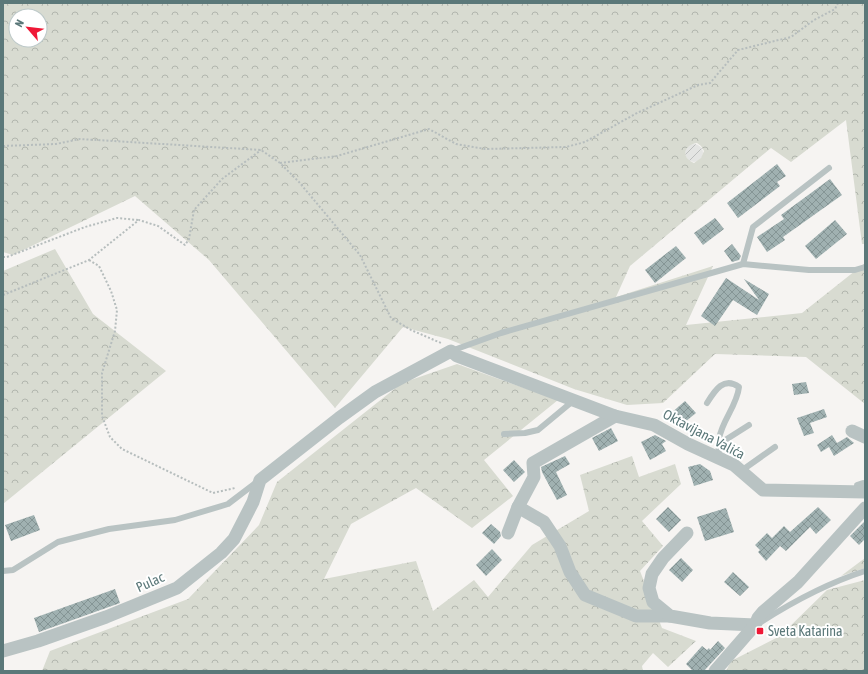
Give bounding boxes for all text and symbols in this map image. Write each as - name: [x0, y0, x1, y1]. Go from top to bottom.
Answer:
- north arrow: [8, 8, 48, 48]
- text: N: [12, 18, 26, 29]
- street label: Oktavijana Valića: [660, 406, 748, 462]
- street label: Pulac: [133, 568, 167, 595]
- place label: Sveta Katarina: [768, 623, 842, 639]
- marker: Sveta Katarina: [755, 626, 765, 636]

